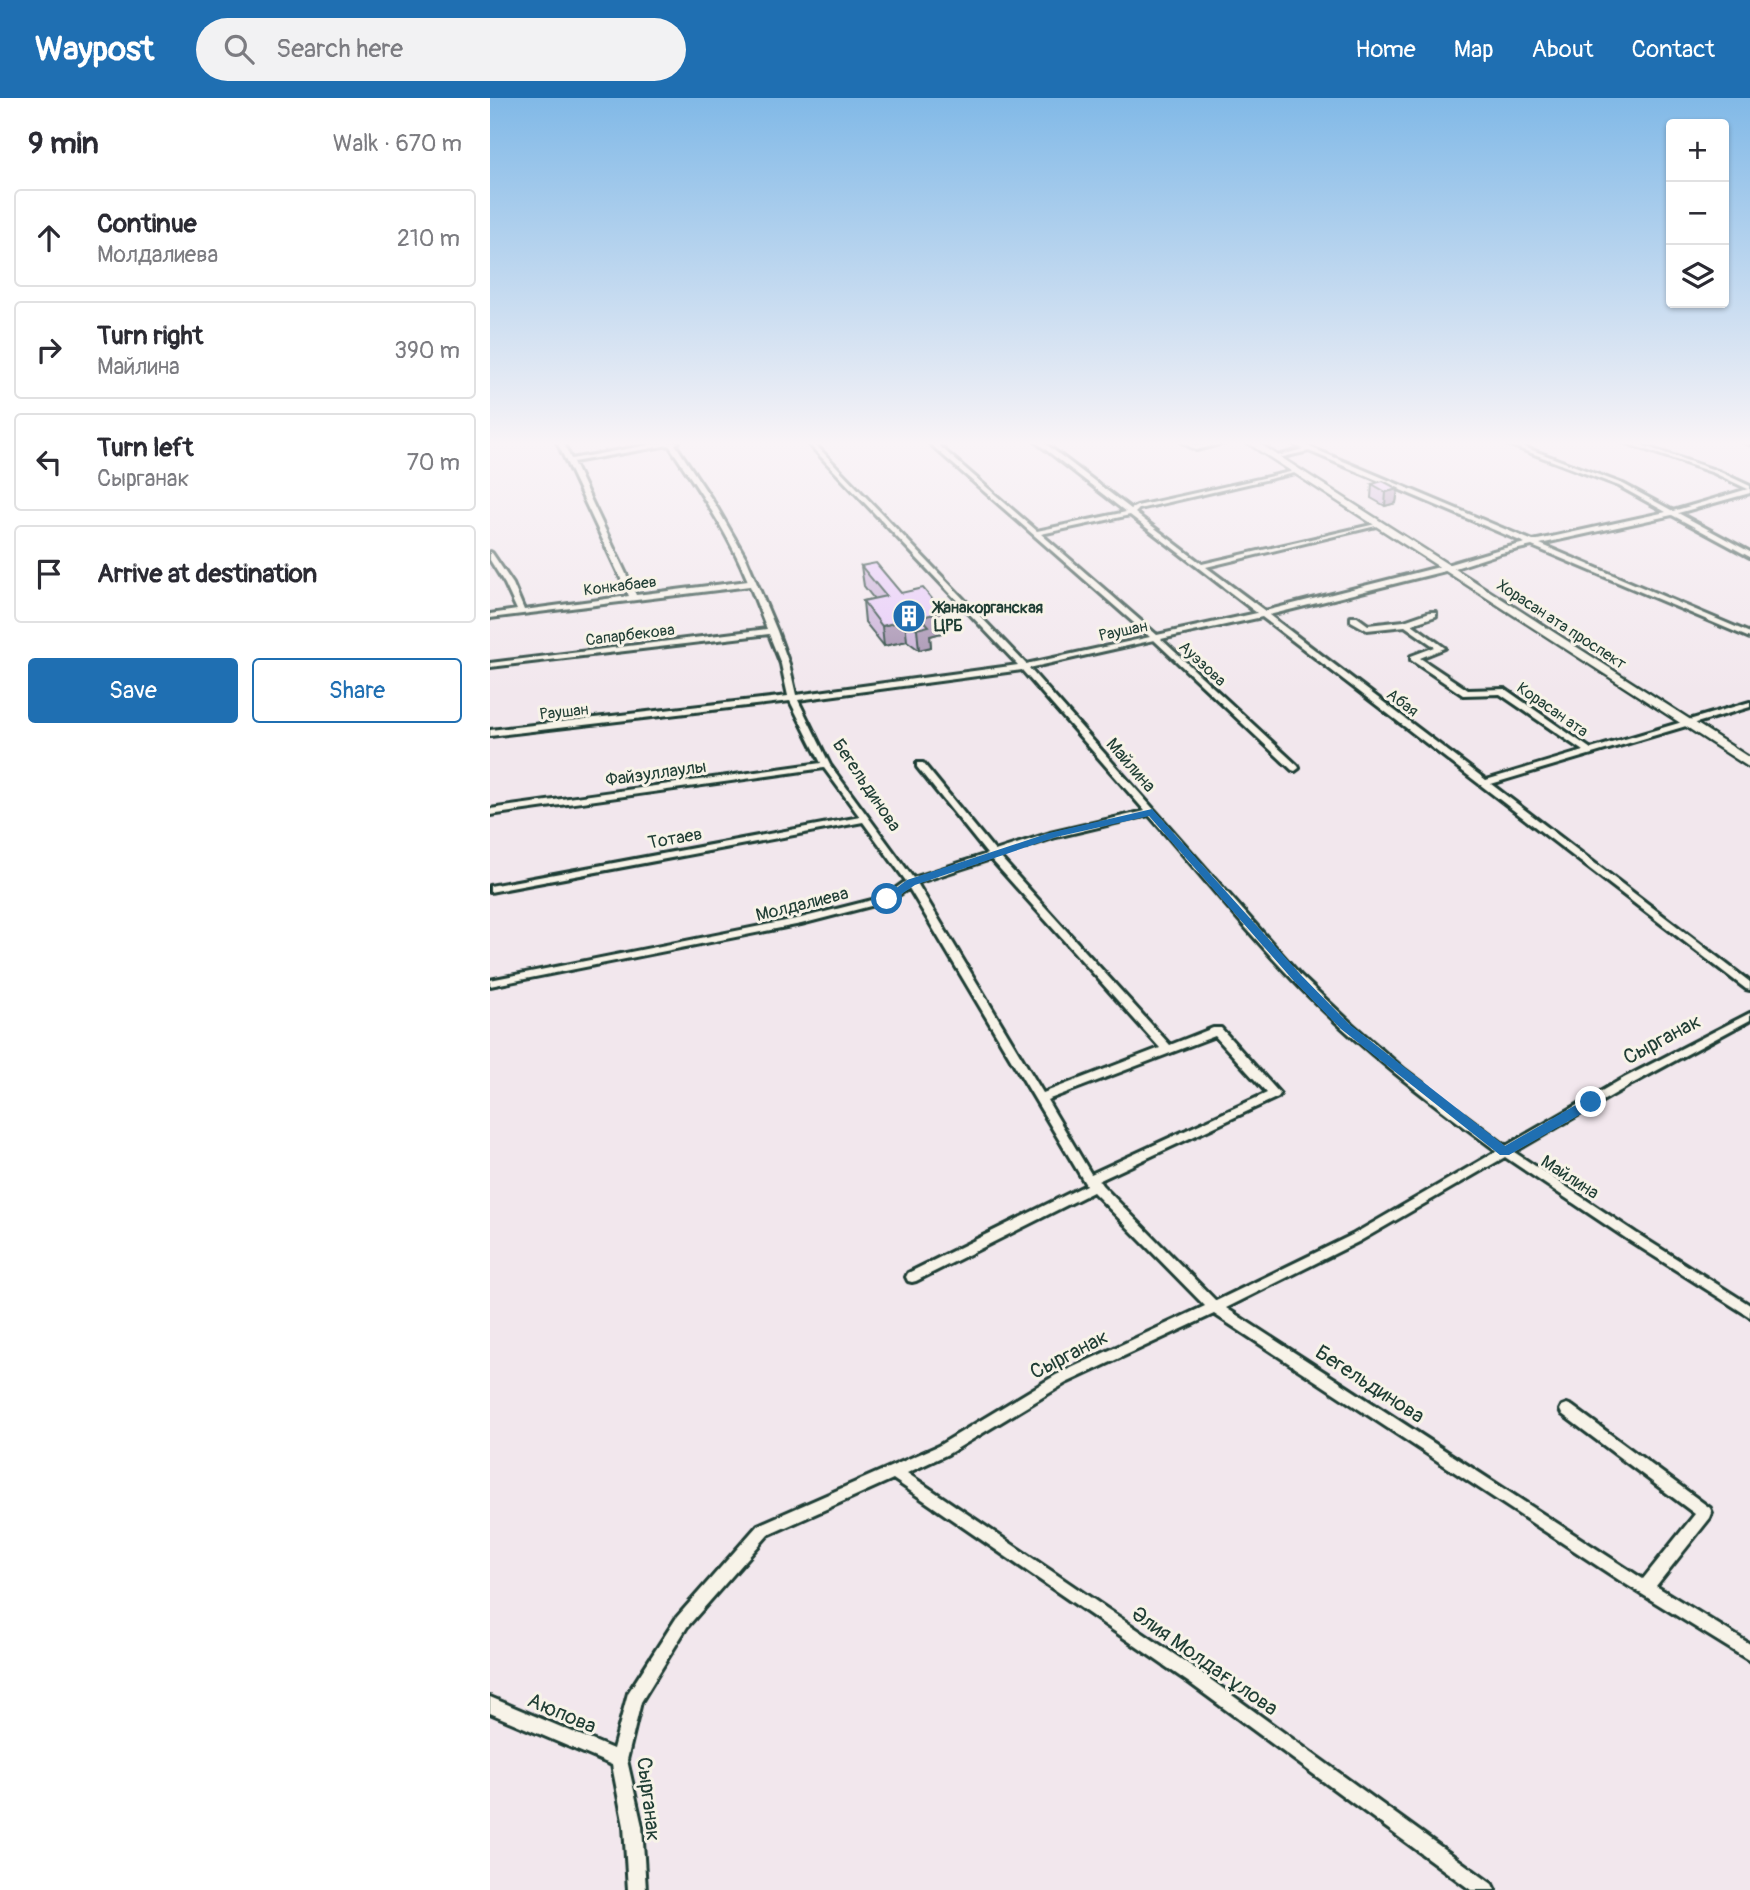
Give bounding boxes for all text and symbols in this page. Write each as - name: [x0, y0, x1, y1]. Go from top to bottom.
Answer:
- search box: [196, 18, 686, 81]
- text: Waypost: [35, 29, 154, 70]
- icon: search: [220, 30, 258, 68]
- text: Search here: [276, 33, 403, 65]
- text: Home: [1355, 35, 1416, 64]
- text: Map: [1454, 35, 1494, 64]
- text: About: [1532, 35, 1594, 64]
- text: Contact: [1632, 35, 1715, 64]
- map controls: [1666, 119, 1729, 308]
- button: +: [1666, 119, 1729, 182]
- text: 9 min: [28, 125, 99, 162]
- text: Walk · 670 m: [333, 129, 462, 158]
- button: −: [1666, 182, 1729, 245]
- text: Continue: [97, 208, 197, 240]
- icon: ahead: [30, 219, 68, 257]
- text: 210 m: [397, 224, 460, 253]
- text: Молдалиева: [97, 240, 218, 269]
- button: layers: [1666, 245, 1729, 308]
- text: Turn right: [97, 320, 203, 352]
- icon: right: [30, 331, 68, 369]
- text: 390 m: [394, 336, 460, 365]
- text: Майлина: [97, 352, 180, 381]
- text: Turn left: [97, 432, 193, 464]
- icon: left: [30, 443, 68, 481]
- text: 70 m: [407, 448, 460, 477]
- text: Сырганак: [97, 464, 189, 493]
- icon: arrive: [30, 555, 68, 593]
- text: Arrive at destination: [97, 558, 317, 590]
- street label: Конкабаев: [582, 572, 658, 600]
- street label: Хорасан ата проспект: [1493, 576, 1630, 674]
- building icon: Жанакорганская ЦРБ: [890, 597, 928, 635]
- place label: Жанакорганская ЦРБ: [931, 598, 1044, 636]
- street label: Раушан: [1097, 616, 1149, 646]
- street label: Сапарбекова: [584, 620, 676, 650]
- street label: Ауэзова: [1174, 637, 1230, 691]
- button: Save: [28, 658, 238, 723]
- button: Share: [252, 658, 462, 723]
- street label: Корасан ата: [1513, 678, 1592, 742]
- street label: Абая: [1383, 684, 1422, 721]
- street label: Раушан: [539, 699, 590, 724]
- street label: Майлина: [1101, 733, 1161, 797]
- street label: Бегельдинова: [827, 734, 906, 836]
- street label: Файзуллаулы: [604, 755, 708, 792]
- street label: Тотаев: [646, 822, 704, 855]
- street label: Молдалиева: [753, 882, 851, 927]
- route start: [871, 883, 902, 914]
- street label: Сырганак: [1619, 1008, 1706, 1071]
- route end: [1575, 1086, 1606, 1117]
- street label: Майлина: [1536, 1150, 1603, 1205]
- street label: Сырганак: [1026, 1323, 1113, 1386]
- street label: Бегельдинова: [1310, 1339, 1429, 1430]
- street label: Әлия Молдағұлова: [1126, 1601, 1283, 1722]
- street label: Аюпова: [523, 1687, 600, 1740]
- street label: Сырганак: [630, 1756, 667, 1843]

